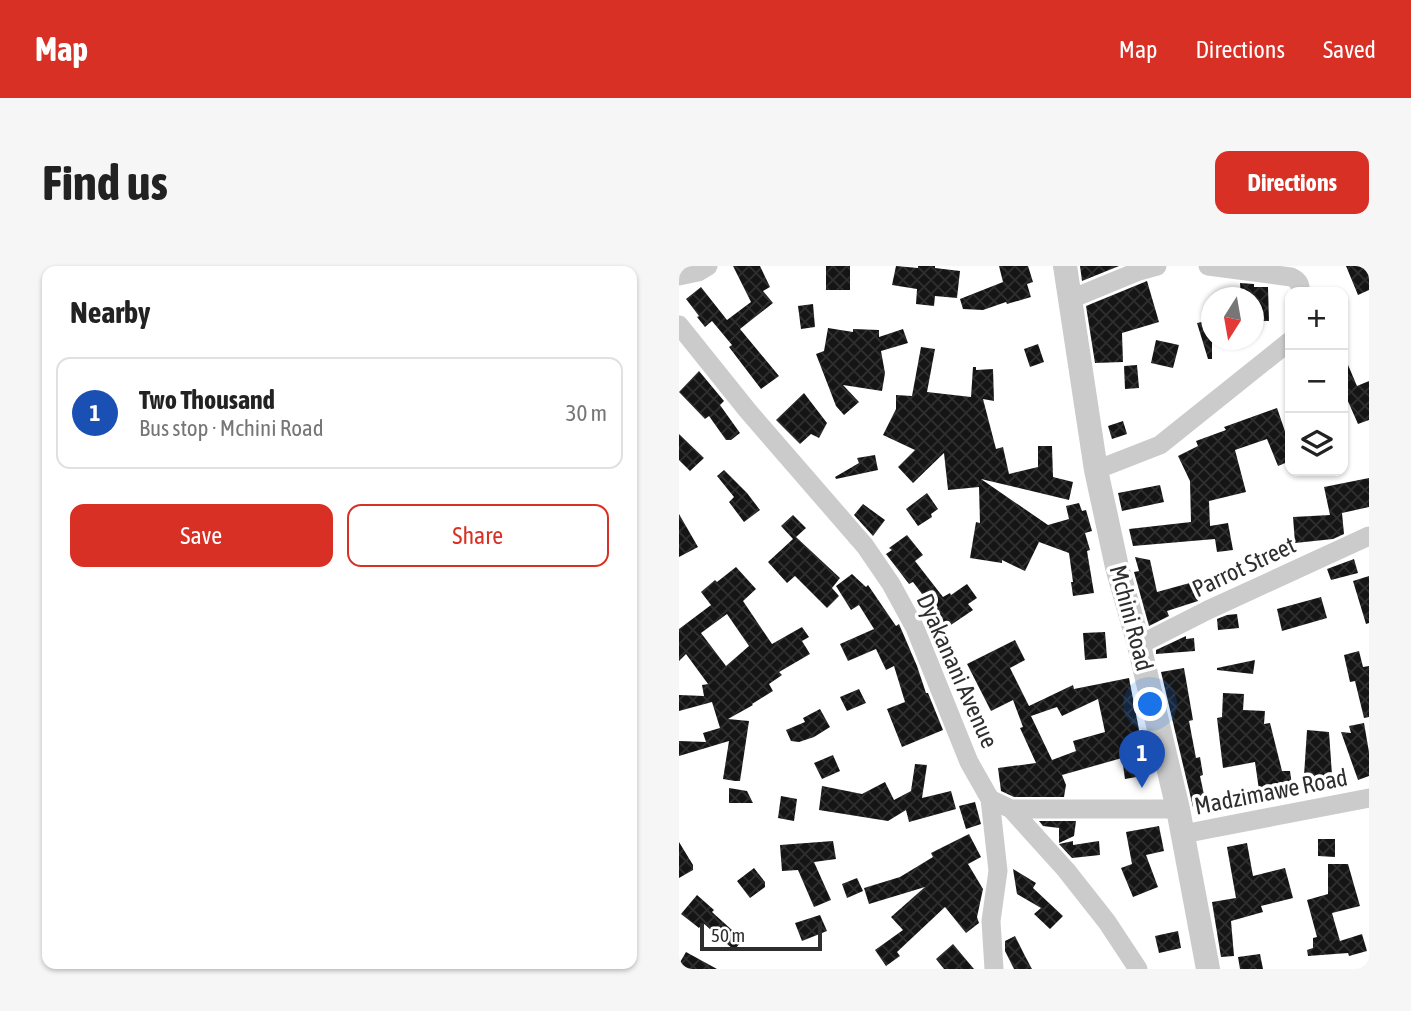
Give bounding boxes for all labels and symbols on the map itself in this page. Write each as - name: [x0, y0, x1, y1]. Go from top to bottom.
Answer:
- north arrow: [1201, 287, 1264, 350]
- street label: Parrot Street: [1188, 531, 1300, 602]
- street label: Mchini Road: [1104, 562, 1159, 674]
- street label: Dyakanani Avenue: [911, 590, 1003, 752]
- your location: [1133, 687, 1167, 721]
- pin: 1: [1119, 730, 1165, 788]
- street label: Madzimawe Road: [1192, 763, 1350, 820]
- scale bar: [700, 920, 823, 952]

